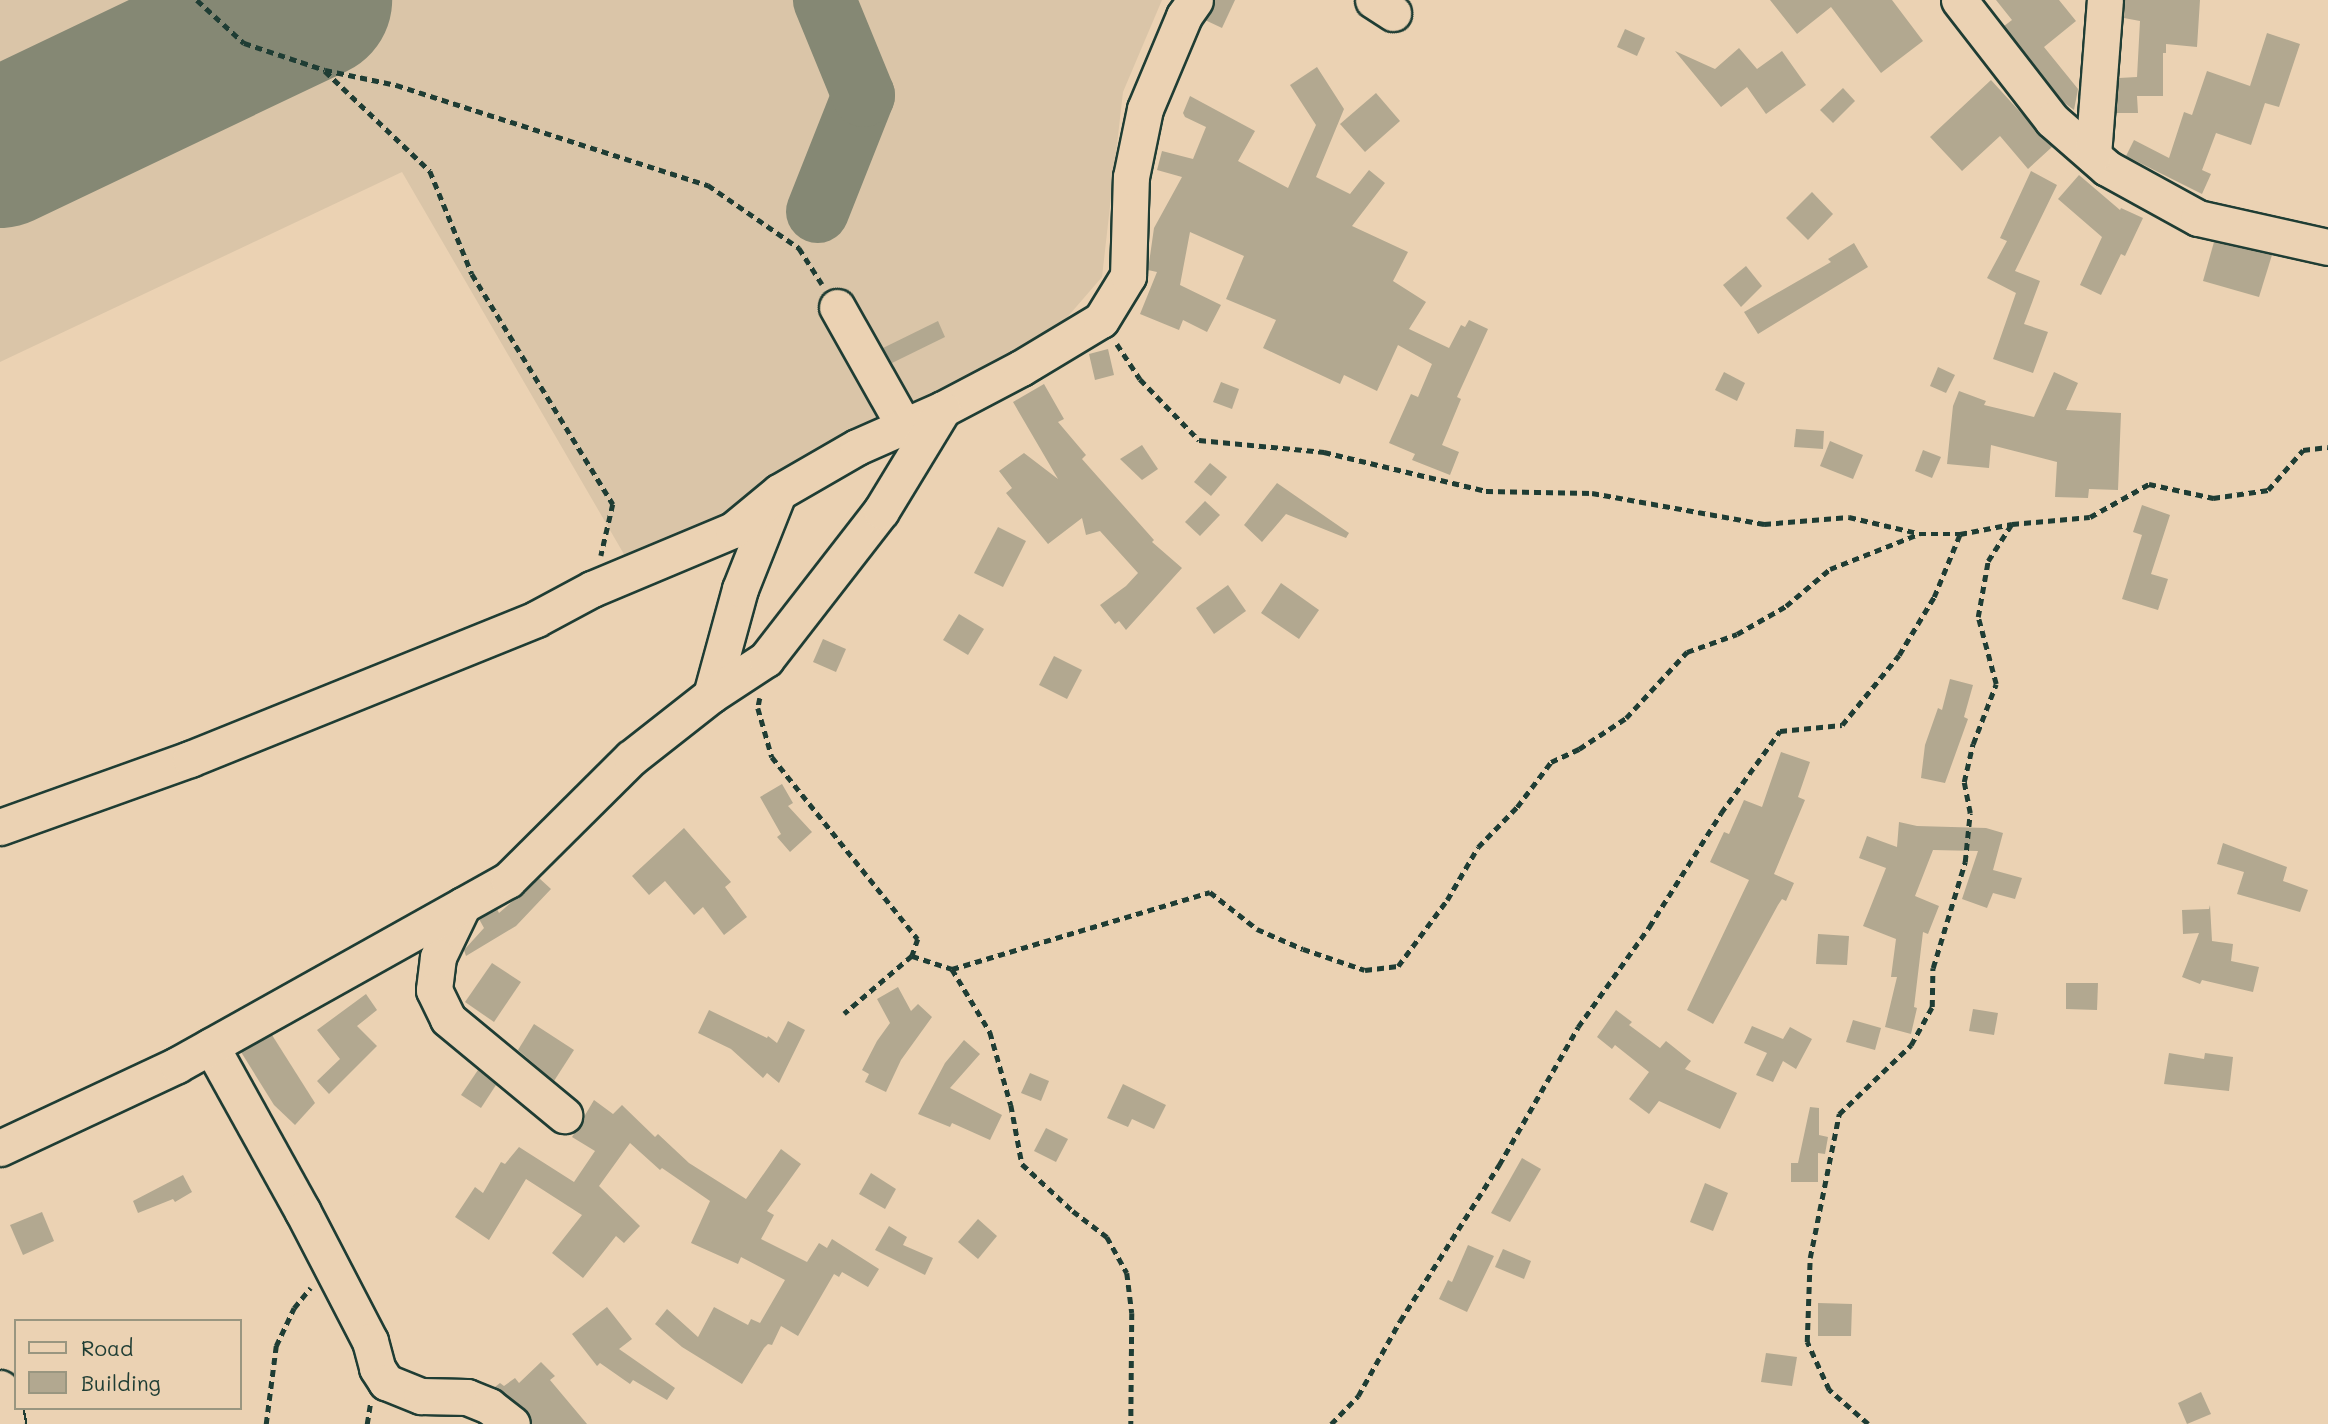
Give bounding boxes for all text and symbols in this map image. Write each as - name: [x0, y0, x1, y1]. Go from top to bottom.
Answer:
- legend: [14, 1319, 242, 1410]
- text: Road: [81, 1334, 133, 1361]
- text: Building: [81, 1369, 161, 1396]

